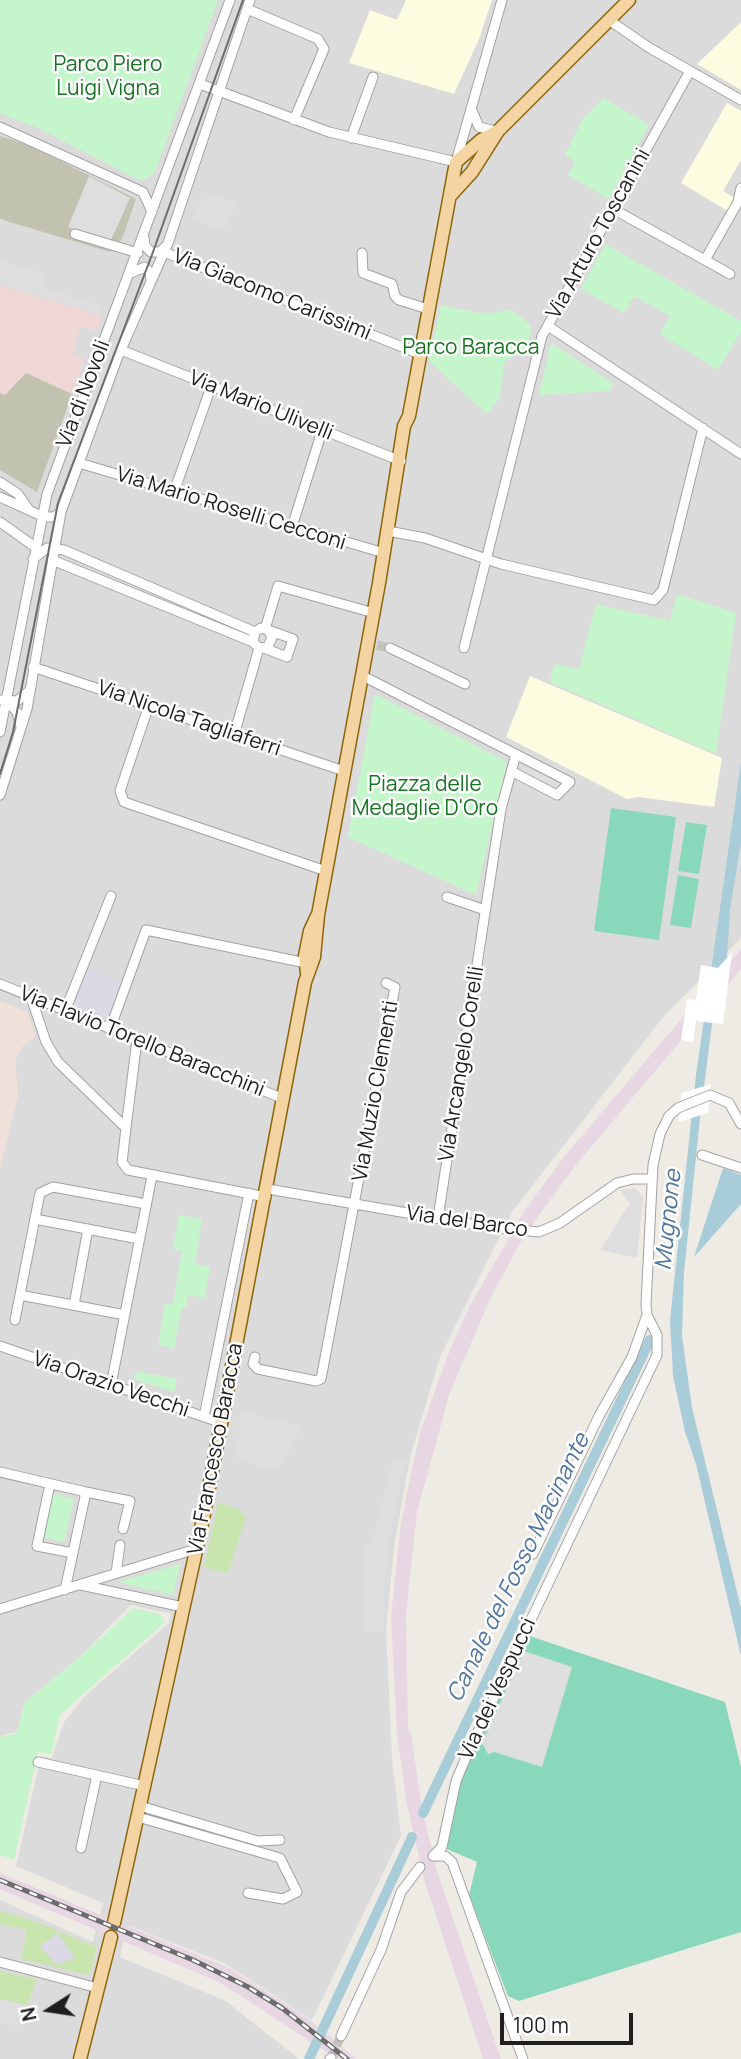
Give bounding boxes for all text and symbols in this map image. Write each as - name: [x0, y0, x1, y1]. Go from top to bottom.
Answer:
- park label: Parco Piero Luigi Vigna: [54, 52, 162, 102]
- street label: Via Arturo Toscanini: [542, 144, 656, 324]
- street label: Via Giacomo Carissimi: [169, 244, 375, 346]
- park label: Parco Baracca: [402, 335, 540, 361]
- street label: Via di Novoli: [52, 337, 116, 451]
- street label: Via Mario Ulivelli: [185, 366, 337, 446]
- street label: Via Mario Roselli Cecconi: [113, 462, 349, 556]
- street label: Via Nicola Tagliaferri: [94, 676, 284, 762]
- park label: Piazza delle Medaglie D'Oro: [352, 772, 498, 822]
- street label: Via Arcangelo Corelli: [434, 965, 490, 1163]
- street label: Via Flavio Torello Baracchini: [16, 981, 268, 1103]
- street label: Via Muzio Clementi: [348, 999, 404, 1183]
- water label: Mugnone: [650, 1168, 688, 1272]
- street label: Via del Barco: [405, 1201, 529, 1243]
- street label: Via Francesco Baracca: [183, 1341, 249, 1557]
- street label: Via Orazio Vecchi: [30, 1346, 192, 1424]
- water label: Canale del Fosso Macinante: [442, 1429, 596, 1707]
- street label: Via dei Vespucci: [454, 1614, 542, 1764]
- north arrow: [14, 1975, 84, 2045]
- scale bar: [503, 2000, 636, 2044]
- text: N: [14, 2005, 43, 2024]
- text: 100 m: [513, 2011, 569, 2039]

